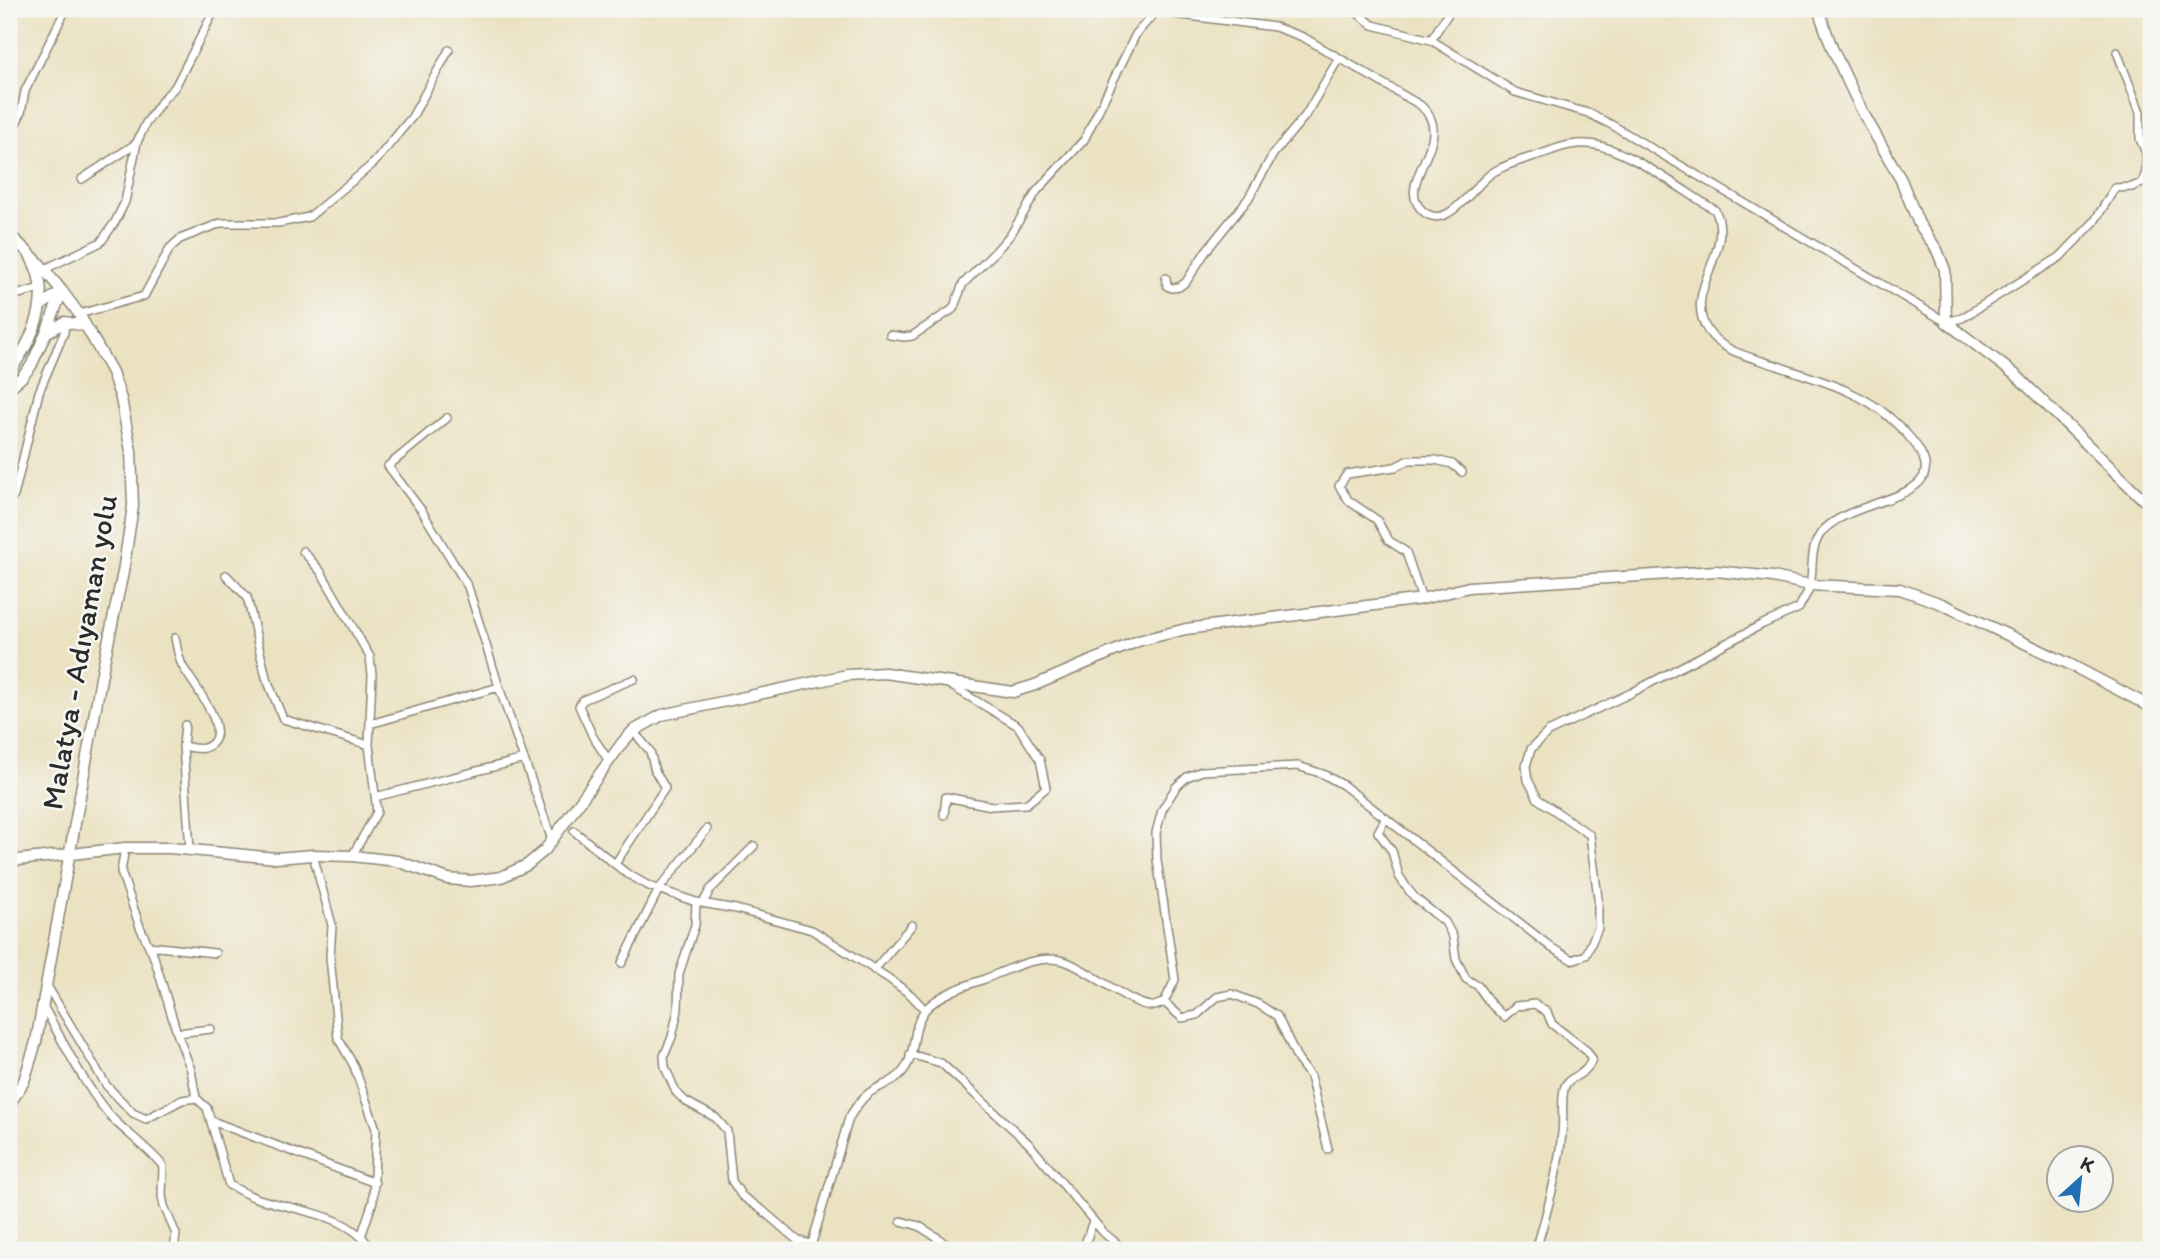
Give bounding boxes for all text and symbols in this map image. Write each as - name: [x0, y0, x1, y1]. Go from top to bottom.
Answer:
- street label: Malatya - Adıyaman yolu: [33, 492, 125, 812]
- north arrow: [2044, 1144, 2114, 1214]
- text: K: [2077, 1151, 2099, 1178]

